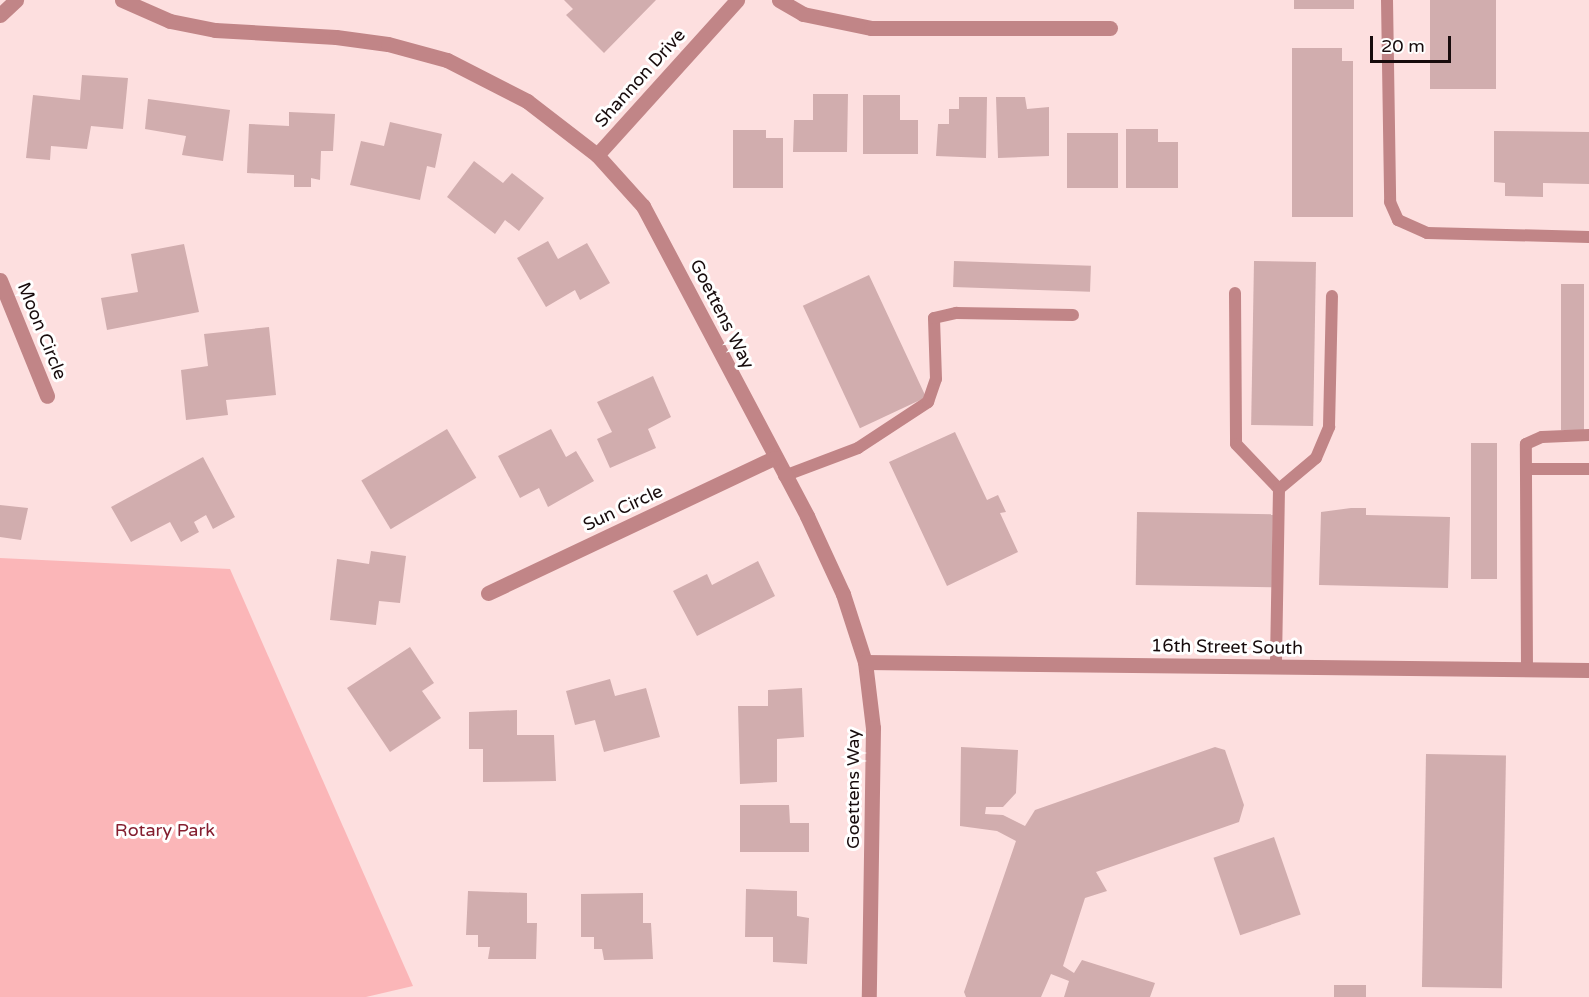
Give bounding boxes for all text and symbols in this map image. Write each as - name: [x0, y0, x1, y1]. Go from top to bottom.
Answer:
- street label: Shannon Drive: [590, 24, 690, 132]
- scale bar: [1373, 24, 1454, 62]
- text: 20 m: [1381, 35, 1425, 57]
- street label: Goettens Way: [685, 256, 759, 372]
- street label: Moon Circle: [13, 279, 71, 383]
- street label: Sun Circle: [580, 480, 666, 536]
- street label: 16th Street South: [1151, 635, 1303, 659]
- street label: Goettens Way: [842, 729, 864, 849]
- park label: Rotary Park: [115, 819, 215, 841]

